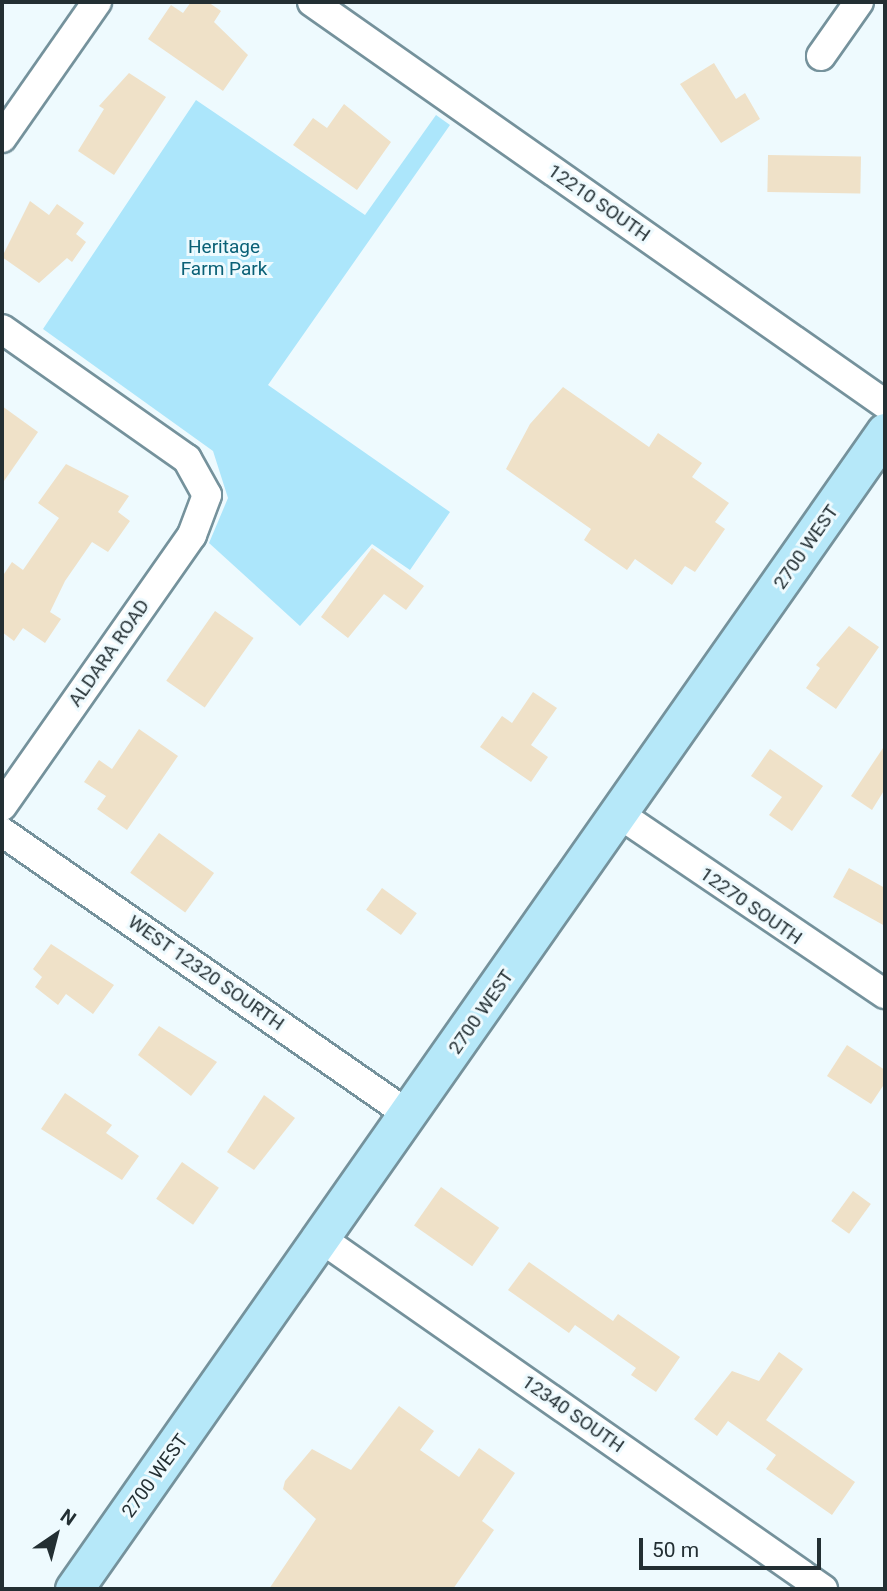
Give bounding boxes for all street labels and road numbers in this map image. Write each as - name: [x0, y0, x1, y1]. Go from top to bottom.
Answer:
- street label: 12210 SOUTH: [543, 159, 655, 247]
- street label: 2700 WEST: [769, 500, 843, 594]
- street label: ALDARA ROAD: [64, 595, 154, 711]
- street label: 12270 SOUTH: [695, 862, 807, 950]
- street label: WEST 12320 SOURTH: [123, 910, 289, 1036]
- street label: 2700 WEST: [444, 965, 518, 1059]
- street label: 12340 SOUTH: [517, 1370, 629, 1458]
- street label: 2700 WEST: [117, 1430, 193, 1522]

